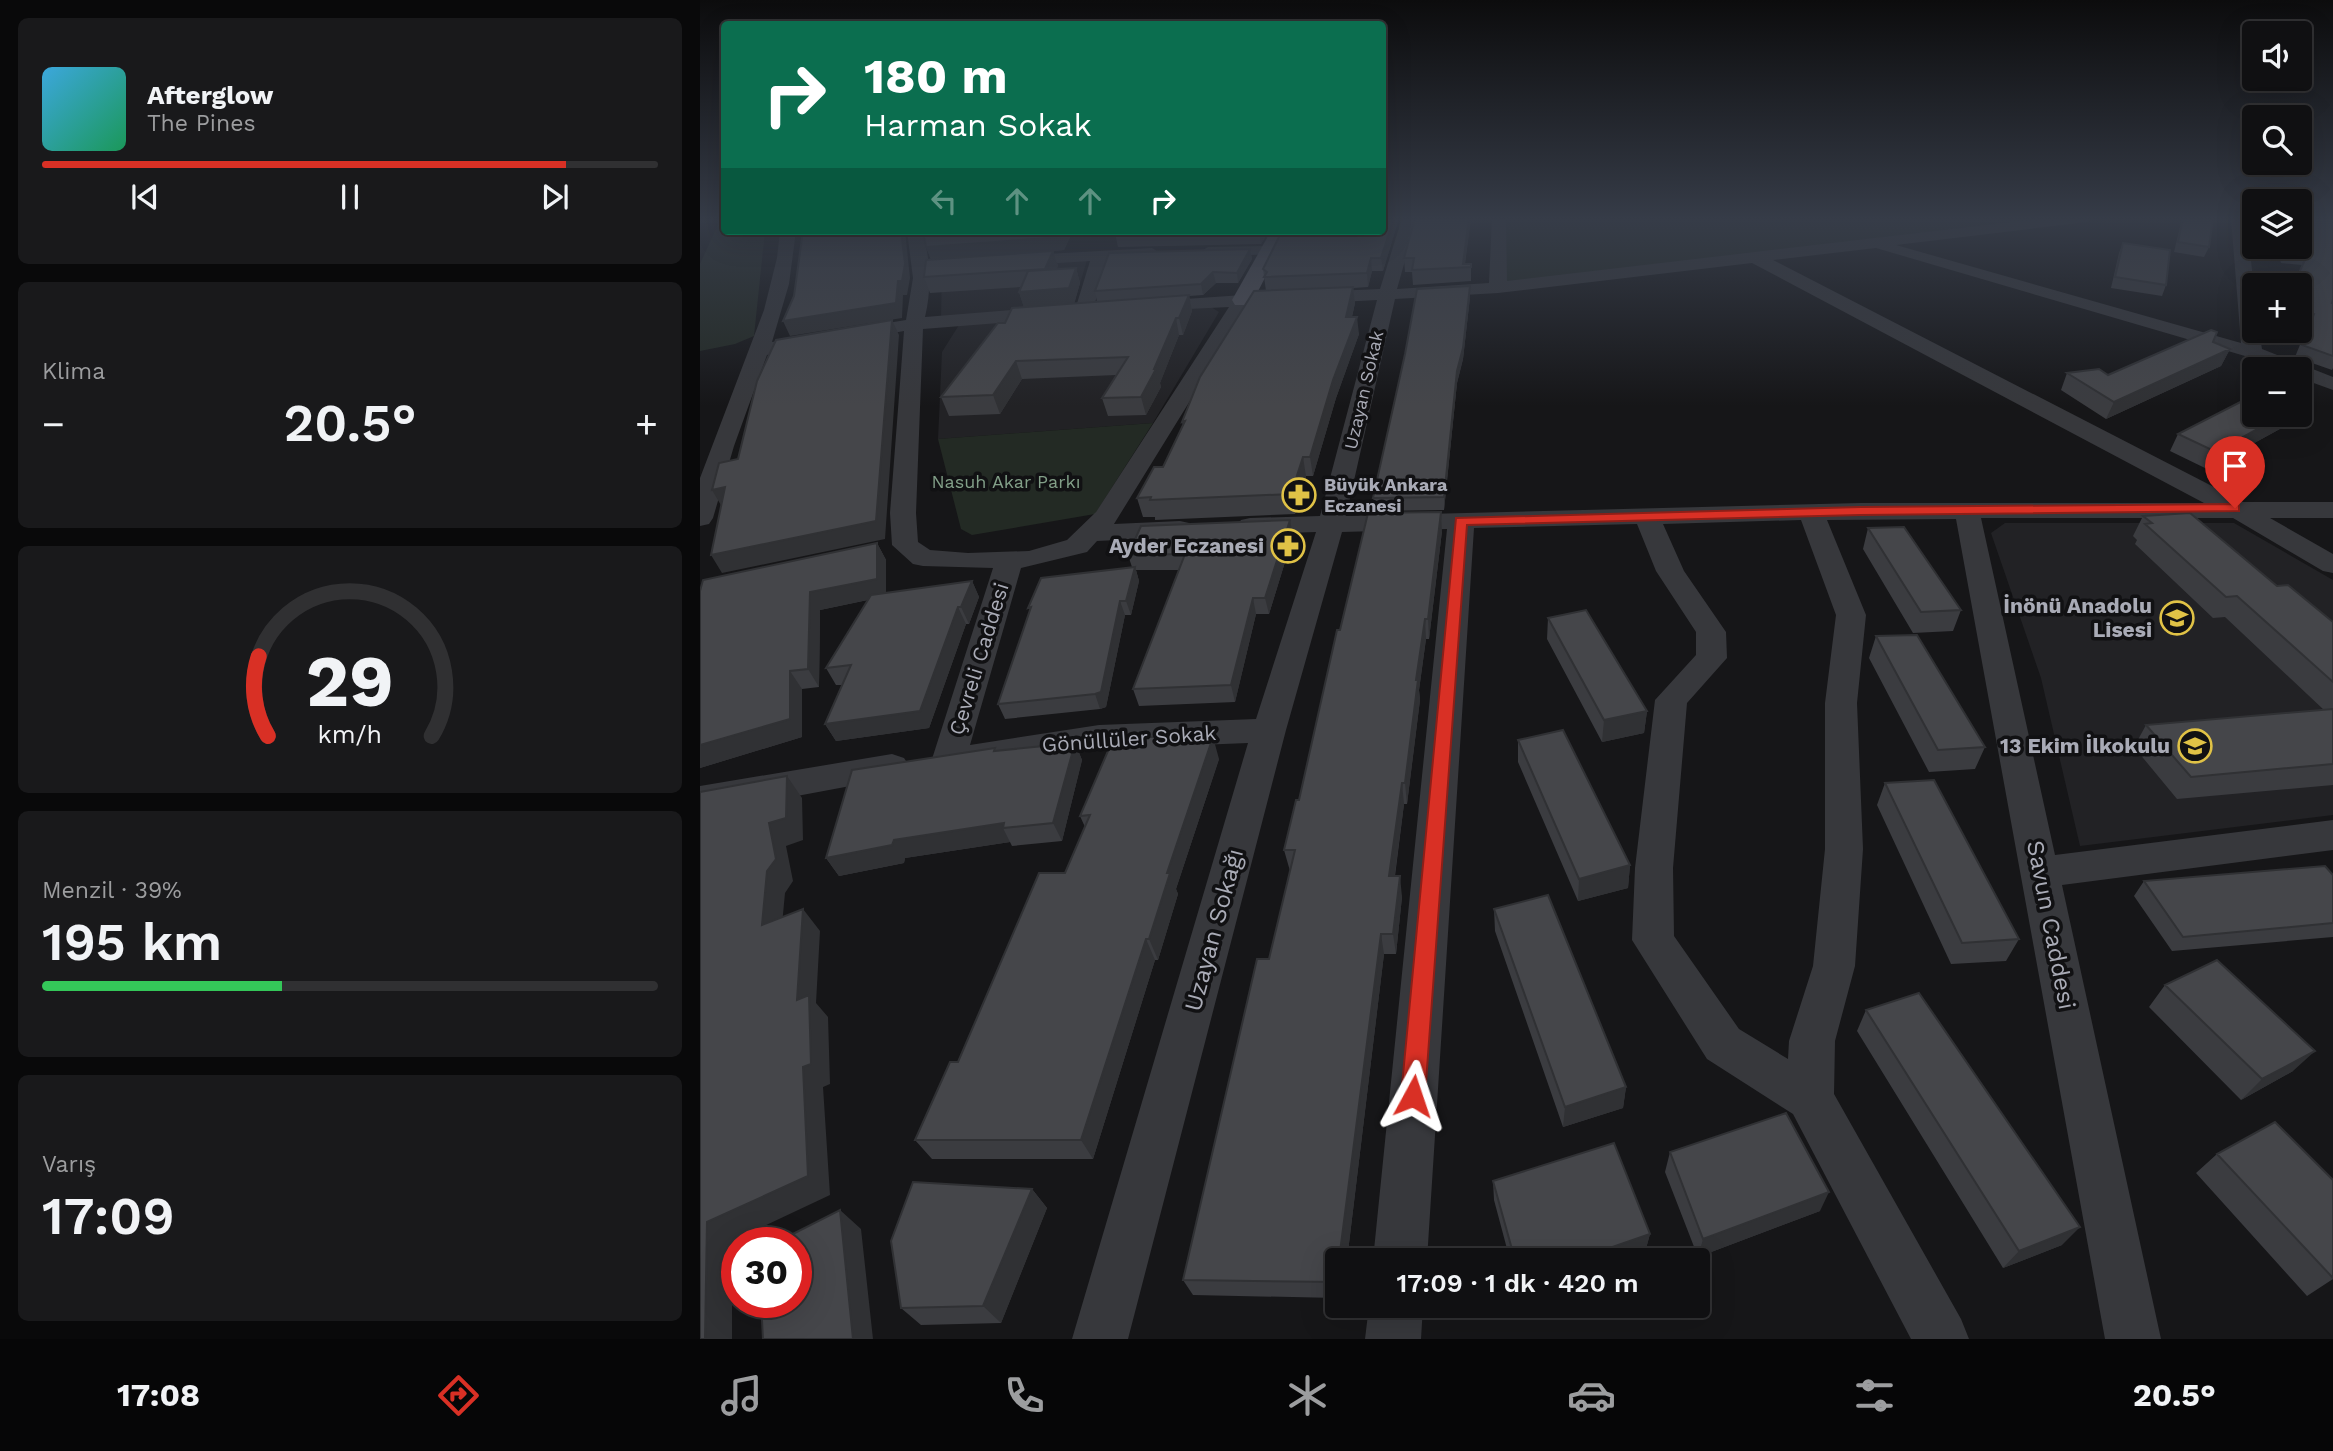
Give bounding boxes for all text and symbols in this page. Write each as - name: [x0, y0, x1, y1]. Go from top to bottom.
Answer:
- map controls: [2242, 21, 2312, 427]
- button: sound: [2242, 21, 2312, 91]
- text: 180 m: [864, 47, 1008, 105]
- icon: right: [749, 49, 840, 140]
- text: Afterglow: [147, 80, 273, 110]
- button: search: [2242, 105, 2312, 175]
- text: Harman Sokak: [864, 106, 1092, 144]
- text: The Pines: [147, 110, 256, 137]
- icon: previous: [126, 178, 164, 216]
- icon: pause: [331, 178, 369, 216]
- icon: next: [536, 178, 574, 216]
- icon: left: [925, 182, 963, 220]
- icon: ahead: [998, 182, 1036, 220]
- icon: ahead: [1071, 182, 1109, 220]
- icon: right: [1144, 182, 1182, 220]
- button: layers: [2242, 189, 2312, 259]
- button: +: [2242, 273, 2312, 343]
- street label: Uzayan Sokak: [1340, 328, 1387, 451]
- button: −: [2242, 357, 2312, 427]
- text: Klima: [42, 358, 105, 385]
- text: 20.5°: [284, 393, 416, 454]
- text: −: [42, 402, 65, 446]
- text: +: [635, 402, 658, 446]
- pin: [2205, 436, 2265, 508]
- icon: arrive: [2216, 447, 2254, 485]
- park label: Nasuh Akar Parkı: [931, 471, 1081, 492]
- place label: Büyük Ankara Eczanesi: [1324, 474, 1448, 516]
- pharmacy icon: Büyük Ankara Eczanesi: [1280, 476, 1318, 514]
- pharmacy icon: Ayder Eczanesi: [1269, 527, 1307, 565]
- place label: Ayder Eczanesi: [1109, 533, 1264, 558]
- street label: Çevreli Caddesi: [943, 580, 1014, 738]
- place label: İnönü Anadolu Lisesi: [2003, 593, 2152, 642]
- school or university icon: İnönü Anadolu Lisesi: [2158, 599, 2196, 637]
- text: 29: [306, 638, 394, 724]
- text: km/h: [318, 719, 382, 748]
- street label: Gönüllüler Sokak: [1041, 720, 1217, 757]
- school or university icon: 13 Ekim İlkokulu: [2176, 727, 2214, 765]
- place label: 13 Ekim İlkokulu: [2000, 733, 2170, 758]
- street label: Savun Caddesi: [2021, 838, 2081, 1012]
- street label: Uzayan Sokağı: [1179, 846, 1249, 1014]
- text: Menzil · 39%: [42, 877, 182, 904]
- text: 195 km: [42, 912, 222, 973]
- position arrow: [1376, 1059, 1450, 1133]
- text: Varış: [42, 1151, 96, 1178]
- text: 17:09: [42, 1186, 175, 1247]
- speed limit sign: 30: [721, 1227, 812, 1318]
- text: 17:09 · 1 dk · 420 m: [1396, 1268, 1639, 1298]
- icon: directions: [434, 1371, 483, 1420]
- icon: music: [717, 1371, 766, 1420]
- icon: phone: [1000, 1371, 1049, 1420]
- icon: climate: [1283, 1371, 1332, 1420]
- icon: car: [1567, 1371, 1616, 1420]
- icon: filters: [1850, 1371, 1899, 1420]
- text: 17:08: [117, 1376, 200, 1414]
- text: 20.5°: [2133, 1376, 2216, 1414]

